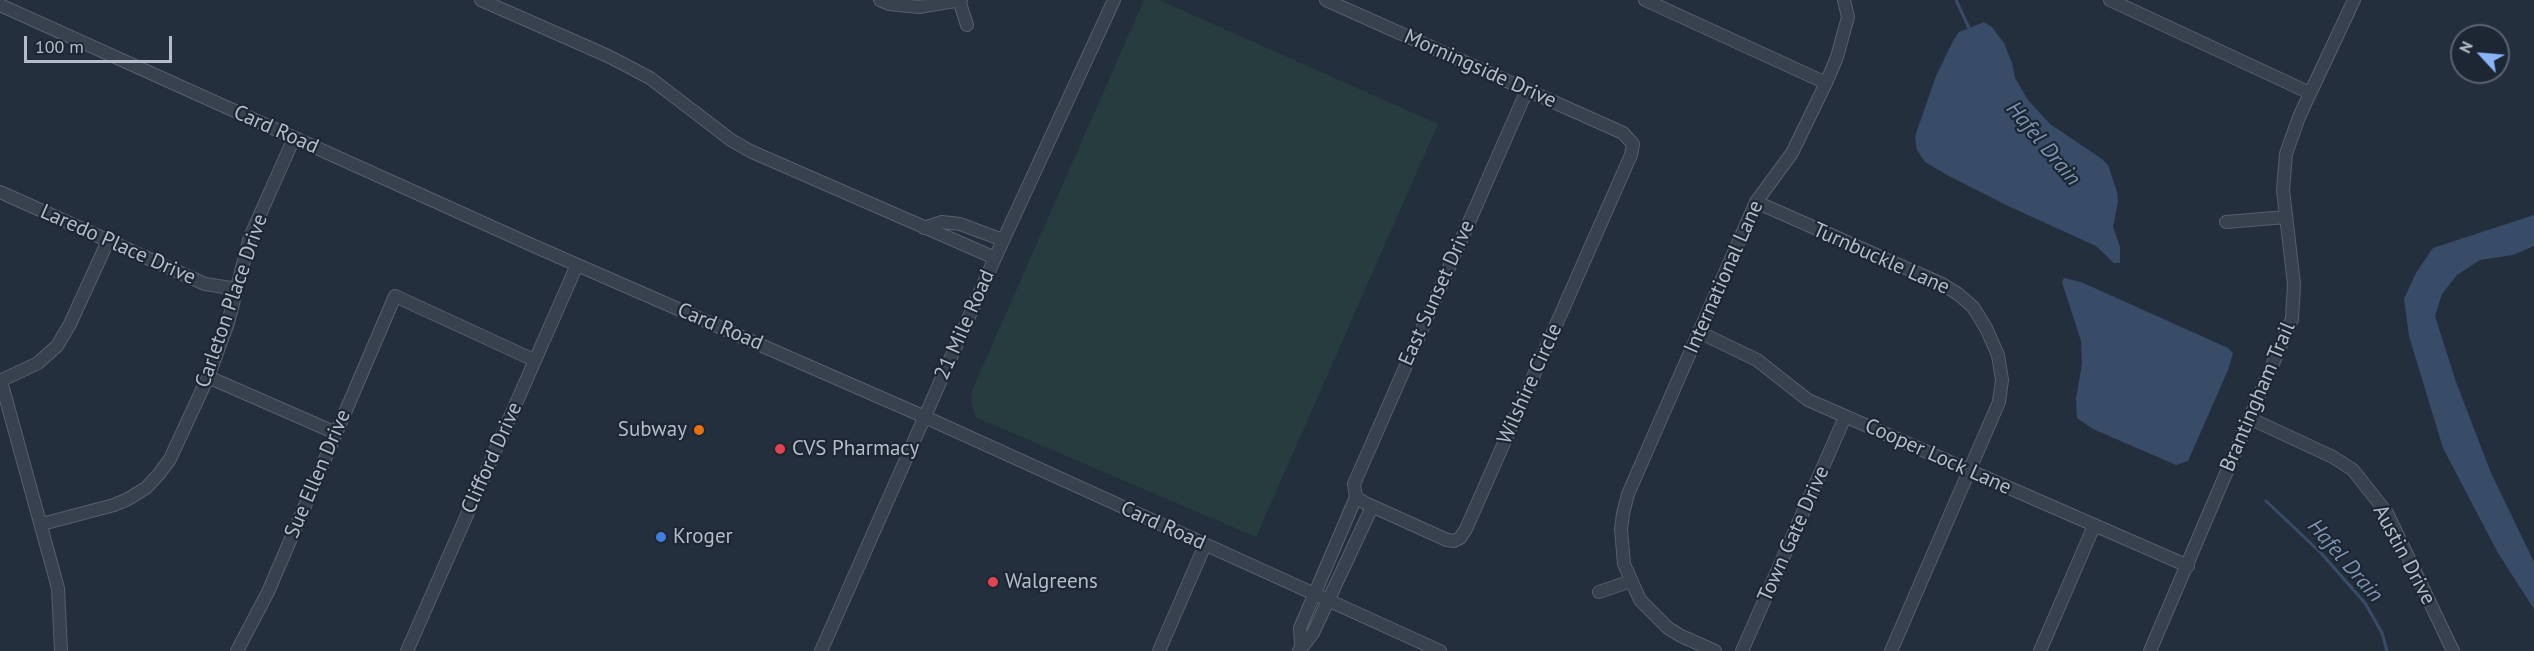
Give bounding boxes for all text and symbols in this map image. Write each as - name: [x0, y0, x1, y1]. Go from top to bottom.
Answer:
- scale bar: [27, 24, 176, 62]
- street label: Morningside Drive: [1400, 24, 1560, 114]
- north arrow: [2450, 24, 2510, 84]
- text: 100 m: [35, 35, 84, 58]
- text: N: [2454, 38, 2477, 56]
- water label: Hafel Drain: [2000, 97, 2086, 191]
- street label: Card Road: [230, 100, 322, 160]
- street label: International Lane: [1679, 197, 1769, 357]
- street label: Laredo Place Drive: [36, 199, 200, 291]
- street label: Carleton Place Drive: [190, 211, 274, 391]
- street label: East Sunset Drive: [1394, 216, 1480, 370]
- street label: Turnbuckle Lane: [1809, 218, 1953, 300]
- street label: 21 Mile Road: [930, 266, 1000, 384]
- street label: Card Road: [673, 298, 767, 356]
- street label: Brantingham Trail: [2215, 318, 2301, 476]
- street label: Wilshire Circle: [1492, 320, 1568, 448]
- street label: Clifford Drive: [456, 398, 528, 518]
- street label: Sue Ellen Drive: [280, 406, 356, 542]
- street label: Cooper Lock Lane: [1861, 413, 2015, 501]
- place label: Subway: [618, 417, 687, 443]
- marker: Subway: [692, 423, 706, 437]
- place label: CVS Pharmacy: [792, 436, 919, 462]
- marker: CVS Pharmacy: [773, 442, 787, 456]
- street label: Town Gate Drive: [1753, 462, 1835, 606]
- street label: Card Road: [1117, 496, 1209, 556]
- street label: Austin Drive: [2367, 501, 2441, 609]
- water label: Hafel Drain: [2302, 514, 2388, 608]
- place label: Kroger: [673, 524, 733, 550]
- marker: Kroger: [654, 530, 668, 544]
- place label: Walgreens: [1005, 569, 1098, 595]
- marker: Walgreens: [986, 575, 1000, 589]

